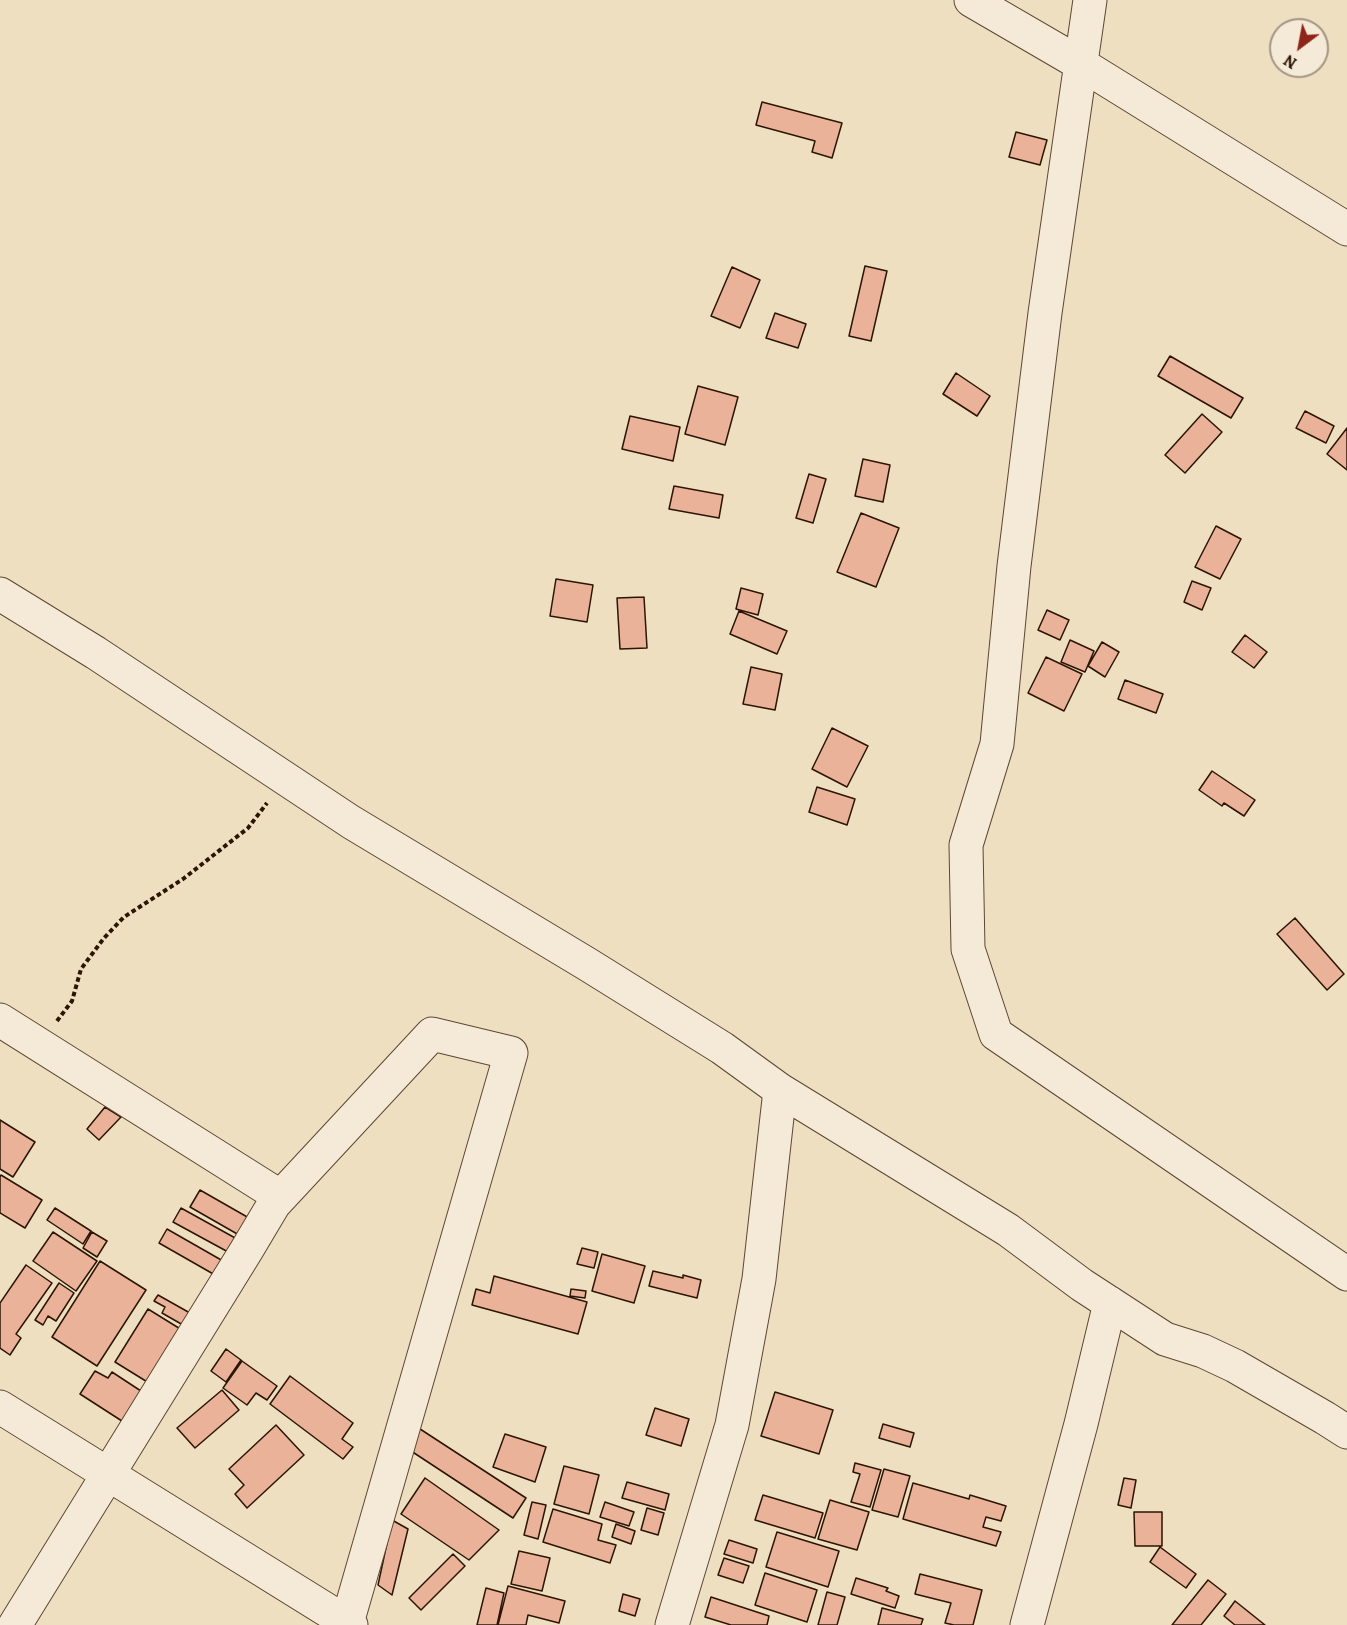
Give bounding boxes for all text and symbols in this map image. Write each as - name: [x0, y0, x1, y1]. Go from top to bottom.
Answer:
- north arrow: [1269, 18, 1329, 78]
- text: N: [1280, 49, 1301, 74]

